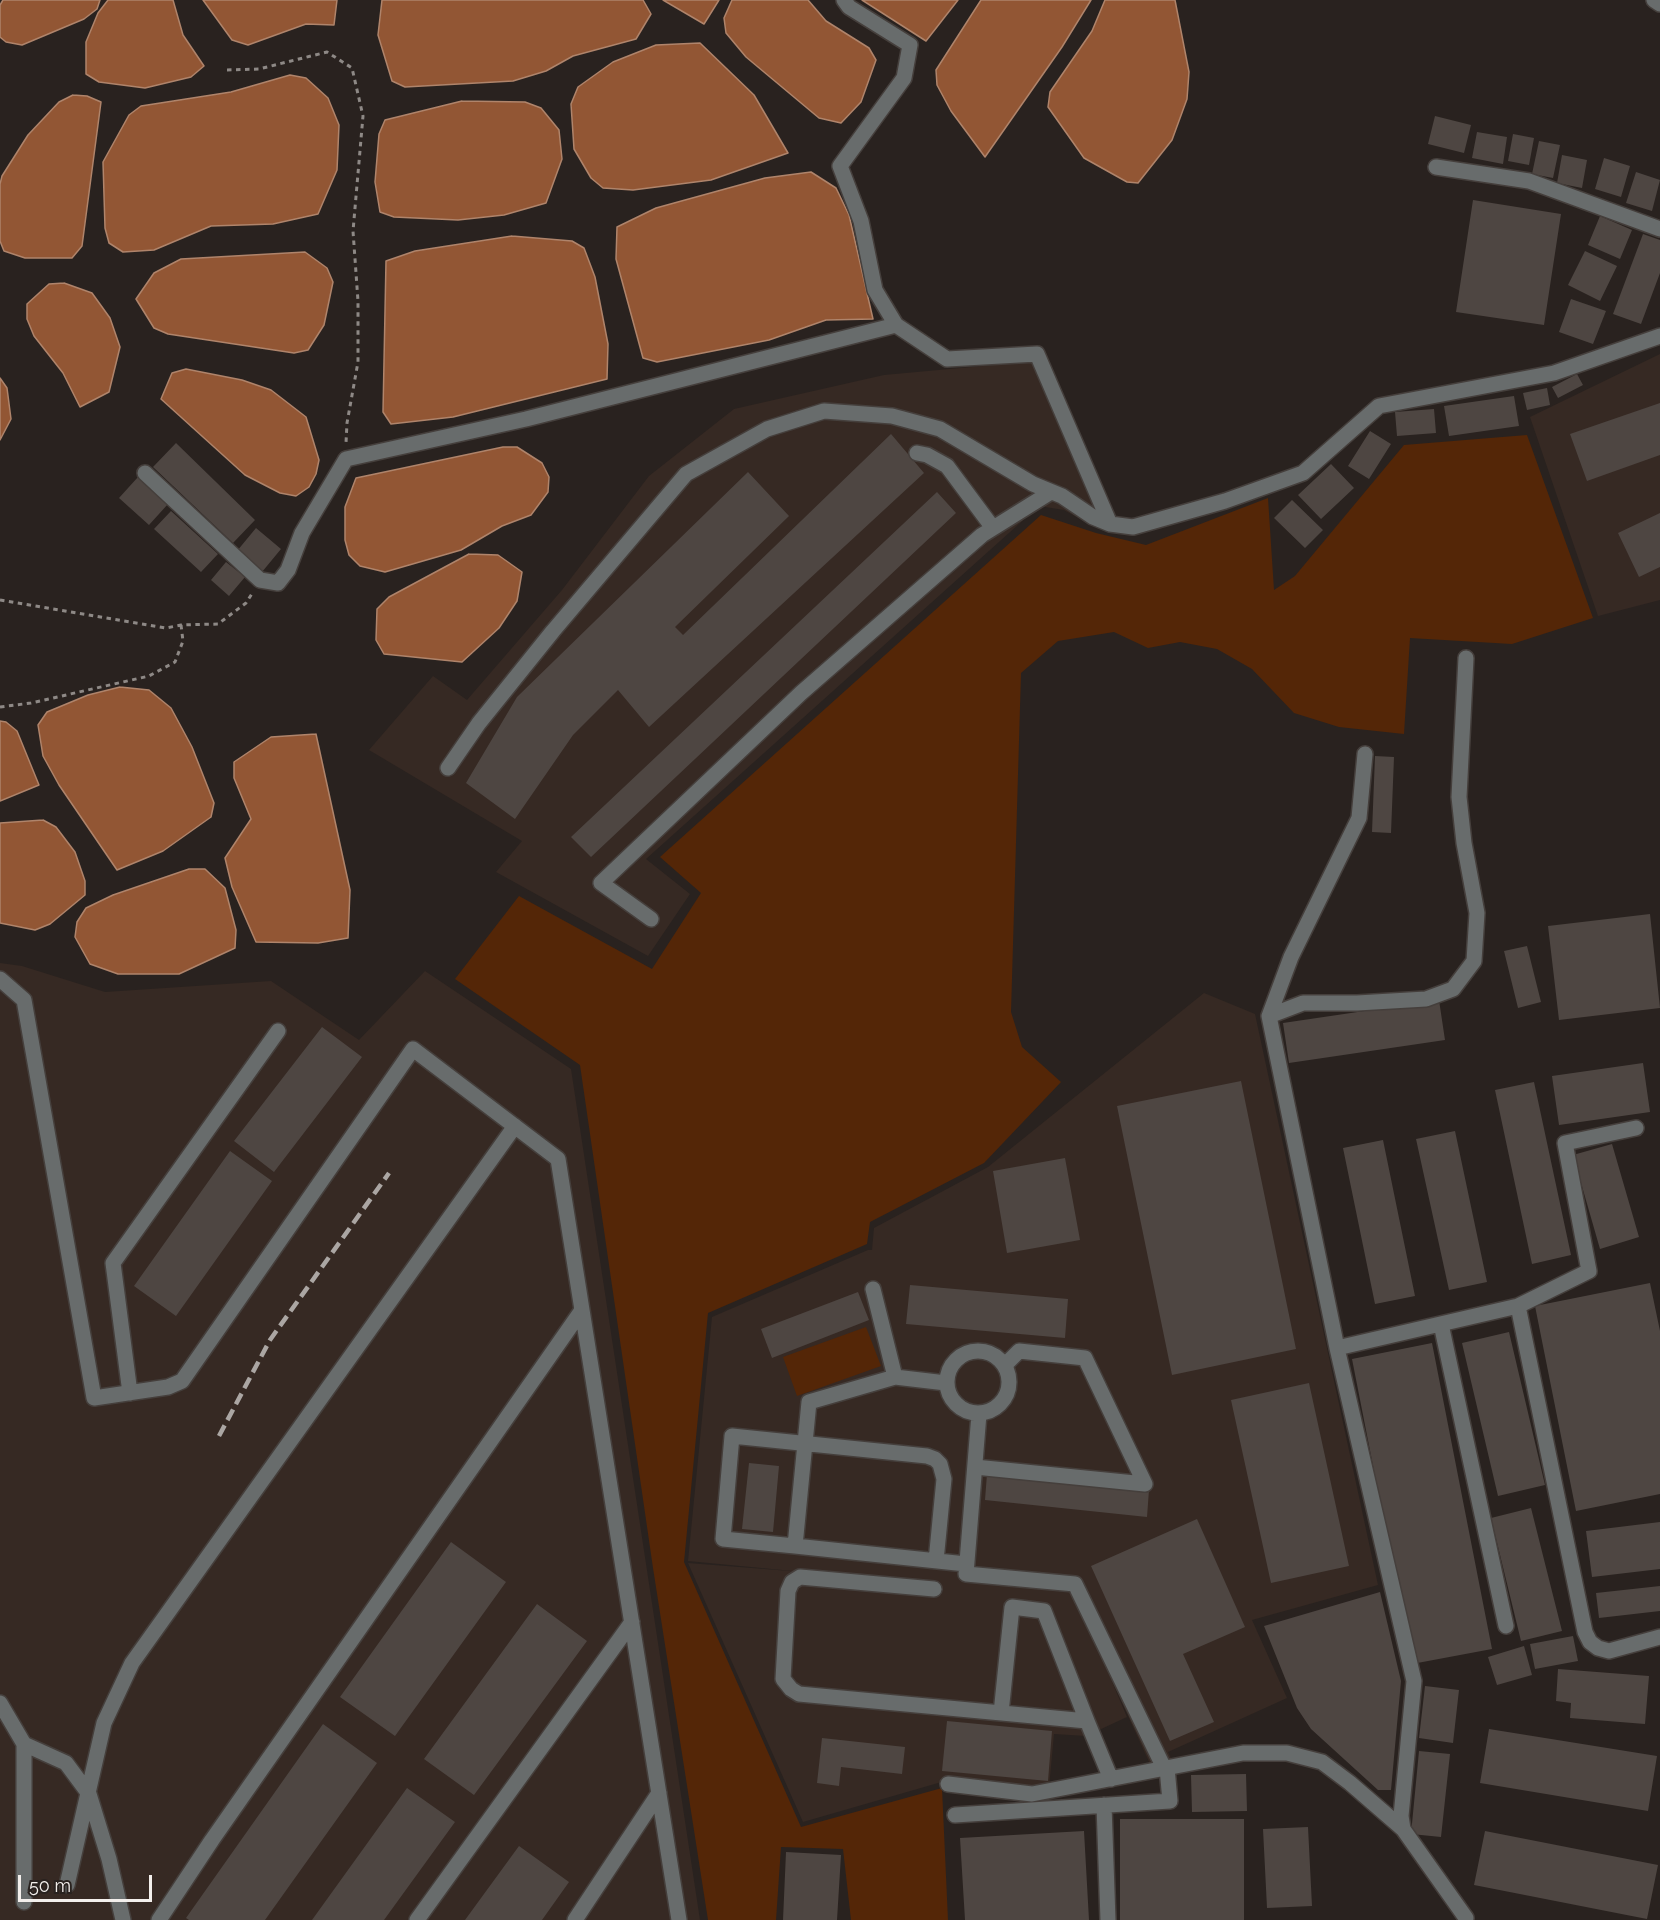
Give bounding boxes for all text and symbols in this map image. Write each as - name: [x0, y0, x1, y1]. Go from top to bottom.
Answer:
- scale bar: [21, 1863, 154, 1901]
- text: 50 m: [29, 1875, 71, 1896]

